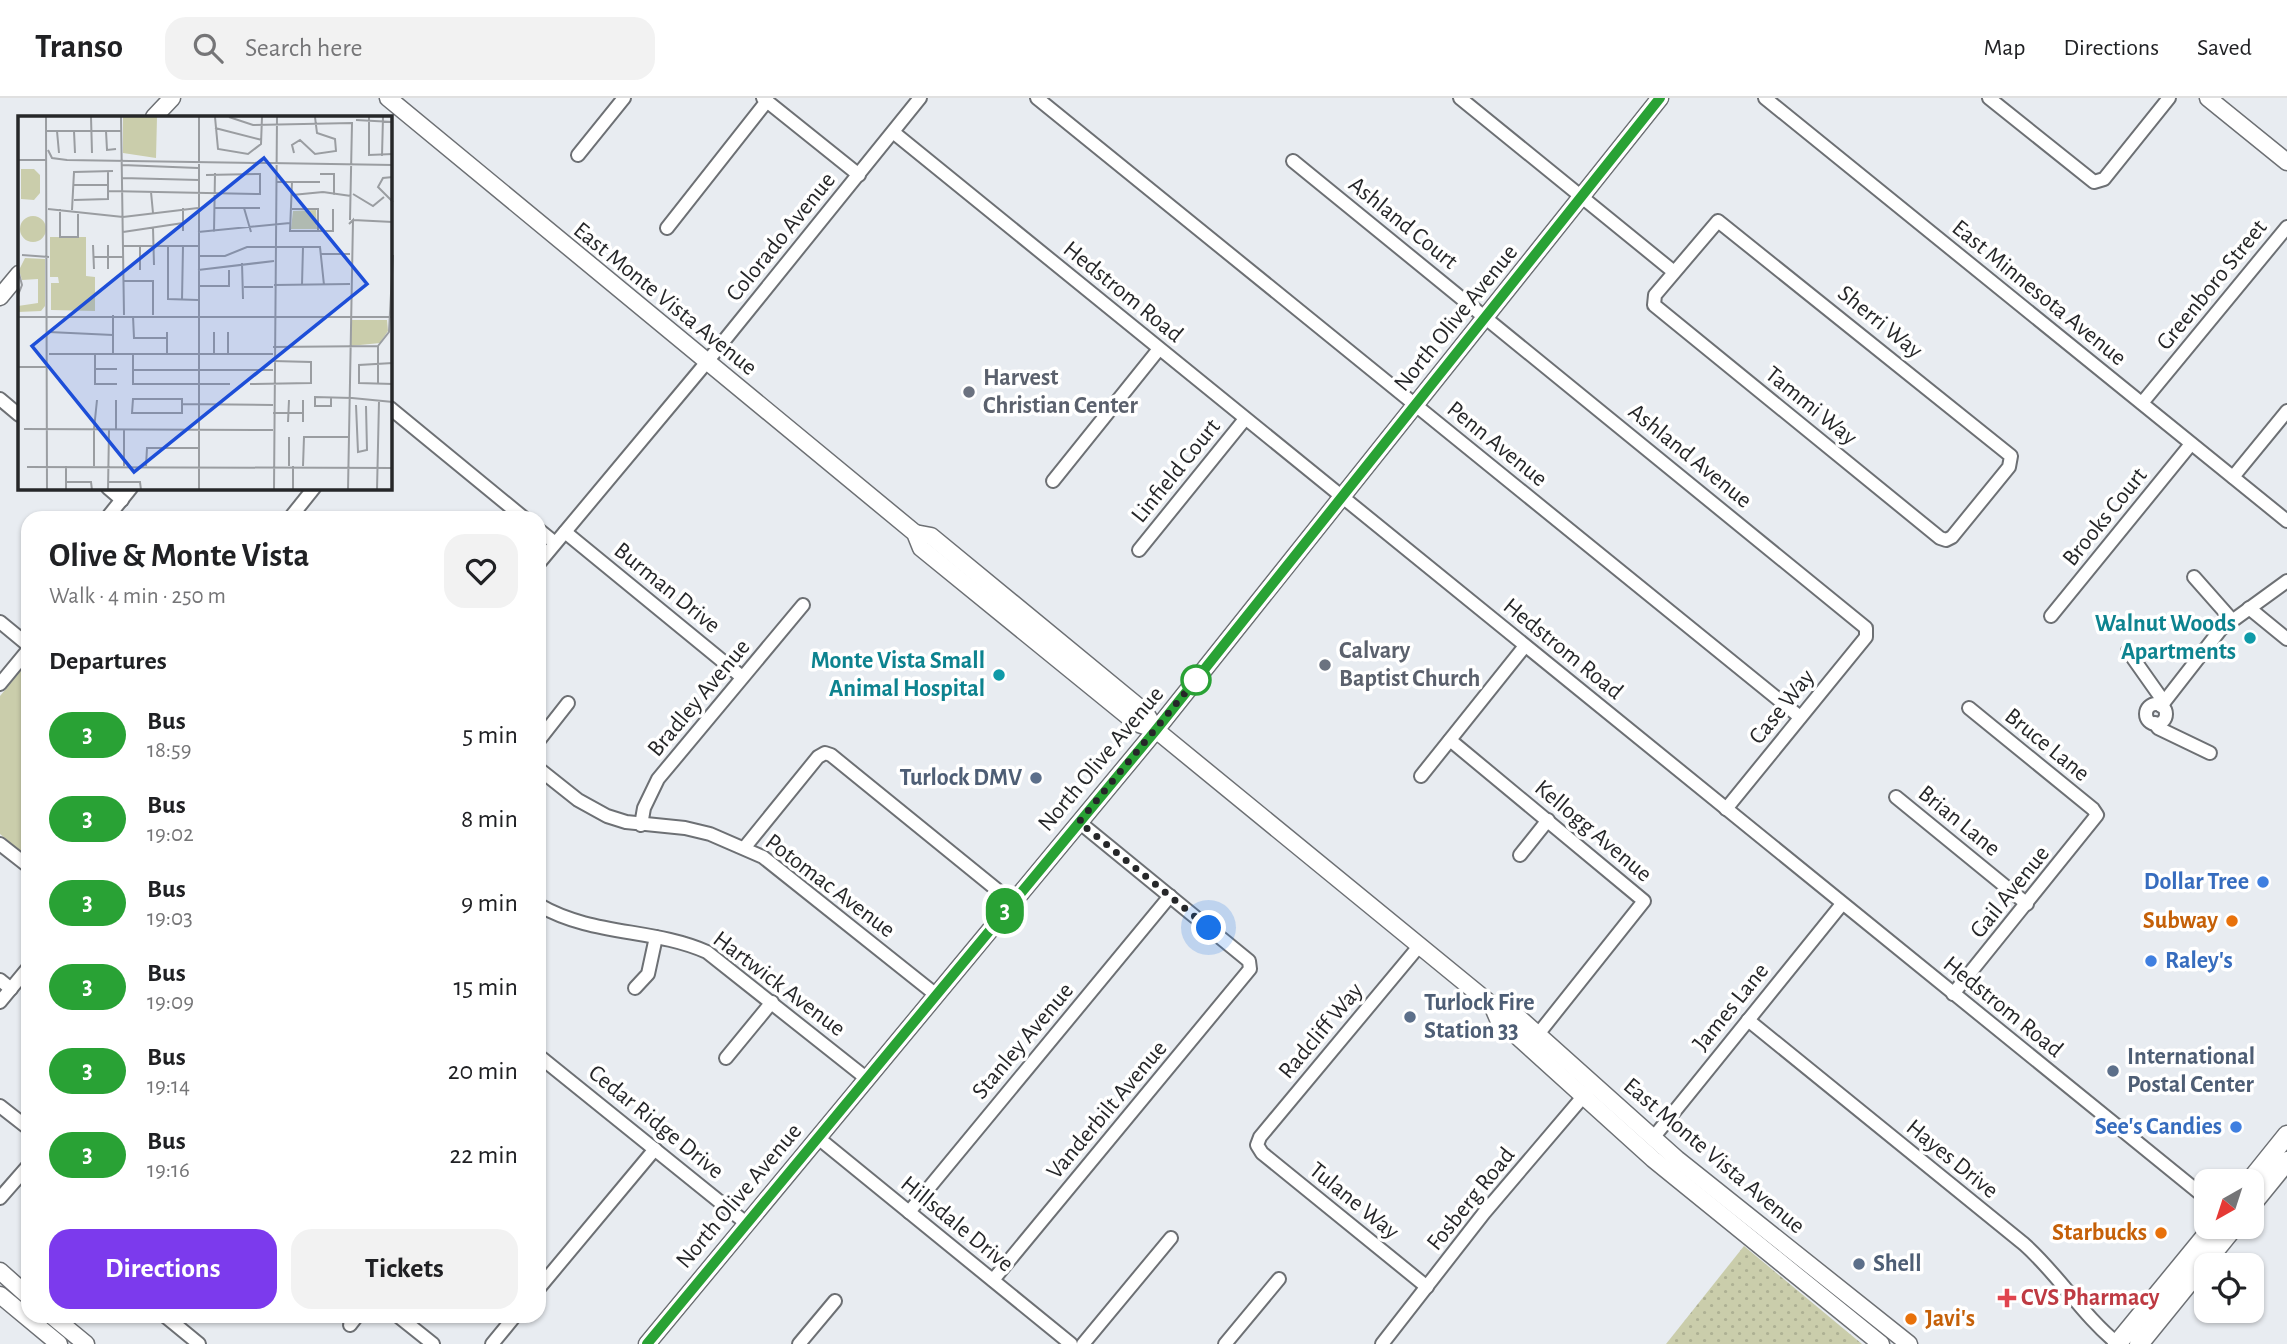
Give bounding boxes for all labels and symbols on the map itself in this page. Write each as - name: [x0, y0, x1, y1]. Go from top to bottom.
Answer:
- inset map: [18, 116, 392, 490]
- street label: Colorado Avenue: [722, 168, 840, 306]
- street label: Ashland Court: [1344, 172, 1462, 274]
- street label: Greenboro Street: [2152, 215, 2272, 355]
- street label: East Minnesota Avenue: [1947, 216, 2131, 370]
- street label: East Monte Vista Avenue: [569, 218, 761, 380]
- street label: Hedstrom Road: [1059, 237, 1187, 347]
- street label: North Olive Avenue: [1390, 240, 1522, 396]
- street label: Sherri Way: [1833, 281, 1927, 363]
- street label: Tammi Way: [1761, 362, 1861, 450]
- place label: Harvest Christian Center: [983, 366, 1138, 418]
- marker: Harvest Christian Center: [961, 384, 977, 400]
- street label: Penn Avenue: [1442, 397, 1552, 491]
- street label: Ashland Avenue: [1624, 399, 1756, 513]
- street label: Linfield Court: [1127, 414, 1225, 527]
- street label: Brooks Court: [2058, 463, 2152, 571]
- street label: Burman Drive: [609, 538, 725, 638]
- street label: Hedstrom Road: [1499, 594, 1627, 704]
- place label: Walnut Woods Apartments: [2095, 612, 2236, 664]
- marker: Walnut Woods Apartments: [2242, 630, 2258, 646]
- street label: Bradley Avenue: [643, 635, 755, 761]
- place label: Calvary Baptist Church: [1339, 639, 1480, 691]
- place label: Monte Vista Small Animal Hospital: [811, 649, 985, 701]
- marker: Calvary Baptist Church: [1317, 657, 1333, 673]
- unlabelled marker: [1181, 665, 1211, 695]
- street label: Case Way: [1745, 665, 1819, 749]
- marker: Monte Vista Small Animal Hospital: [991, 667, 1007, 683]
- street label: North Olive Avenue: [1034, 682, 1168, 836]
- street label: Bruce Lane: [2000, 704, 2094, 786]
- place label: Turlock DMV: [900, 766, 1023, 790]
- marker: Turlock DMV: [1028, 770, 1044, 786]
- street label: Kellogg Avenue: [1530, 775, 1656, 887]
- street label: Brian Lane: [1913, 781, 2005, 861]
- street label: Potomac Avenue: [761, 830, 899, 942]
- street label: Gail Avenue: [1966, 841, 2054, 943]
- place label: Dollar Tree: [2144, 870, 2249, 894]
- marker: Dollar Tree: [2255, 874, 2271, 890]
- line badge: 3: [982, 888, 1028, 934]
- place label: Subway: [2143, 909, 2218, 933]
- your location: [1191, 910, 1226, 945]
- marker: Subway: [2224, 913, 2240, 929]
- street label: Hartwick Avenue: [709, 927, 849, 1041]
- place label: Raley's: [2165, 949, 2233, 973]
- street label: Hedstrom Road: [1939, 952, 2067, 1062]
- marker: Raley's: [2143, 953, 2159, 969]
- street label: James Lane: [1689, 959, 1773, 1055]
- street label: Stanley Avenue: [968, 978, 1078, 1104]
- street label: Radcliff Way: [1274, 978, 1368, 1084]
- place label: Turlock Fire Station 33: [1424, 991, 1535, 1043]
- marker: Turlock Fire Station 33: [1402, 1009, 1418, 1025]
- street label: Vanderbilt Avenue: [1042, 1036, 1172, 1184]
- place label: International Postal Center: [2127, 1045, 2255, 1097]
- street label: Cedar Ridge Drive: [584, 1060, 728, 1184]
- marker: International Postal Center: [2105, 1063, 2121, 1079]
- street label: East Monte Vista Avenue: [1619, 1073, 1809, 1239]
- street label: Hayes Drive: [1902, 1115, 2002, 1203]
- place label: See's Candies: [2095, 1115, 2222, 1139]
- street label: North Olive Avenue: [672, 1119, 806, 1273]
- marker: See's Candies: [2228, 1119, 2244, 1135]
- street label: Fosberg Road: [1422, 1143, 1520, 1255]
- street label: Tulane Way: [1305, 1158, 1403, 1244]
- north arrow: [2194, 1169, 2264, 1239]
- street label: Hillsdale Drive: [896, 1171, 1018, 1277]
- place label: Starbucks: [2052, 1221, 2147, 1245]
- marker: Starbucks: [2153, 1225, 2169, 1241]
- place label: Shell: [1873, 1252, 1921, 1276]
- marker: Shell: [1851, 1256, 1867, 1272]
- place label: CVS Pharmacy: [2021, 1286, 2160, 1310]
- marker: CVS Pharmacy: [1999, 1290, 2015, 1306]
- place label: Javi's: [1925, 1307, 1975, 1331]
- marker: Javi's: [1903, 1311, 1919, 1327]

